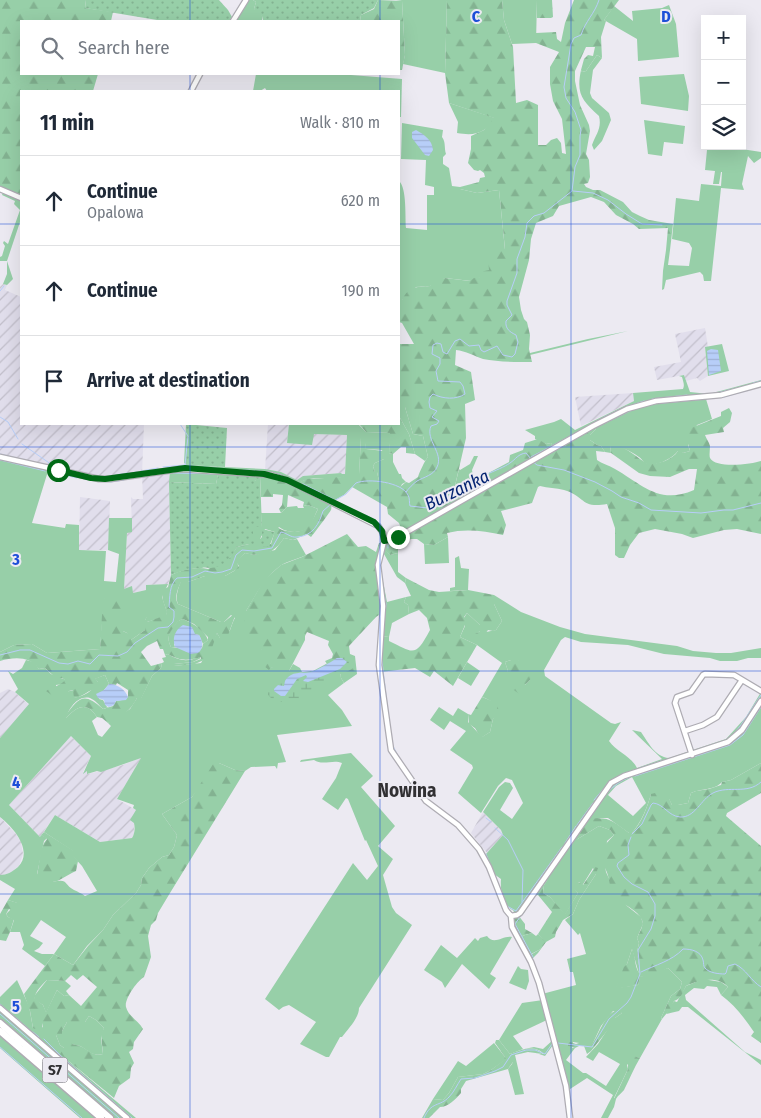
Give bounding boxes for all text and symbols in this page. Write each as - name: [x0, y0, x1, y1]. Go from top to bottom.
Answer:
- text: C: [472, 7, 481, 26]
- text: D: [661, 7, 671, 26]
- map controls: [701, 15, 746, 150]
- button: +: [701, 15, 746, 60]
- search box: [20, 20, 400, 75]
- icon: search: [38, 34, 66, 62]
- text: Search here: [78, 36, 170, 59]
- button: −: [701, 60, 746, 105]
- button: layers: [701, 105, 746, 150]
- text: 11 min: [40, 110, 94, 136]
- text: Walk · 810 m: [300, 113, 380, 132]
- text: Continue: [87, 180, 158, 203]
- icon: ahead: [40, 187, 68, 215]
- text: 620 m: [341, 191, 380, 210]
- text: Opalowa: [87, 203, 144, 222]
- icon: ahead: [40, 277, 68, 305]
- text: Continue: [87, 279, 158, 302]
- text: 190 m: [342, 281, 380, 300]
- icon: arrive: [40, 367, 68, 395]
- text: Arrive at destination: [87, 369, 250, 392]
- route start: [47, 459, 70, 482]
- water label: Burzanka: [421, 465, 493, 515]
- route end: [387, 526, 410, 549]
- text: 3: [11, 550, 20, 569]
- text: 4: [12, 773, 20, 792]
- district label: Nowina: [378, 779, 436, 802]
- text: 5: [12, 997, 20, 1016]
- road number: S7: [42, 1058, 68, 1082]

